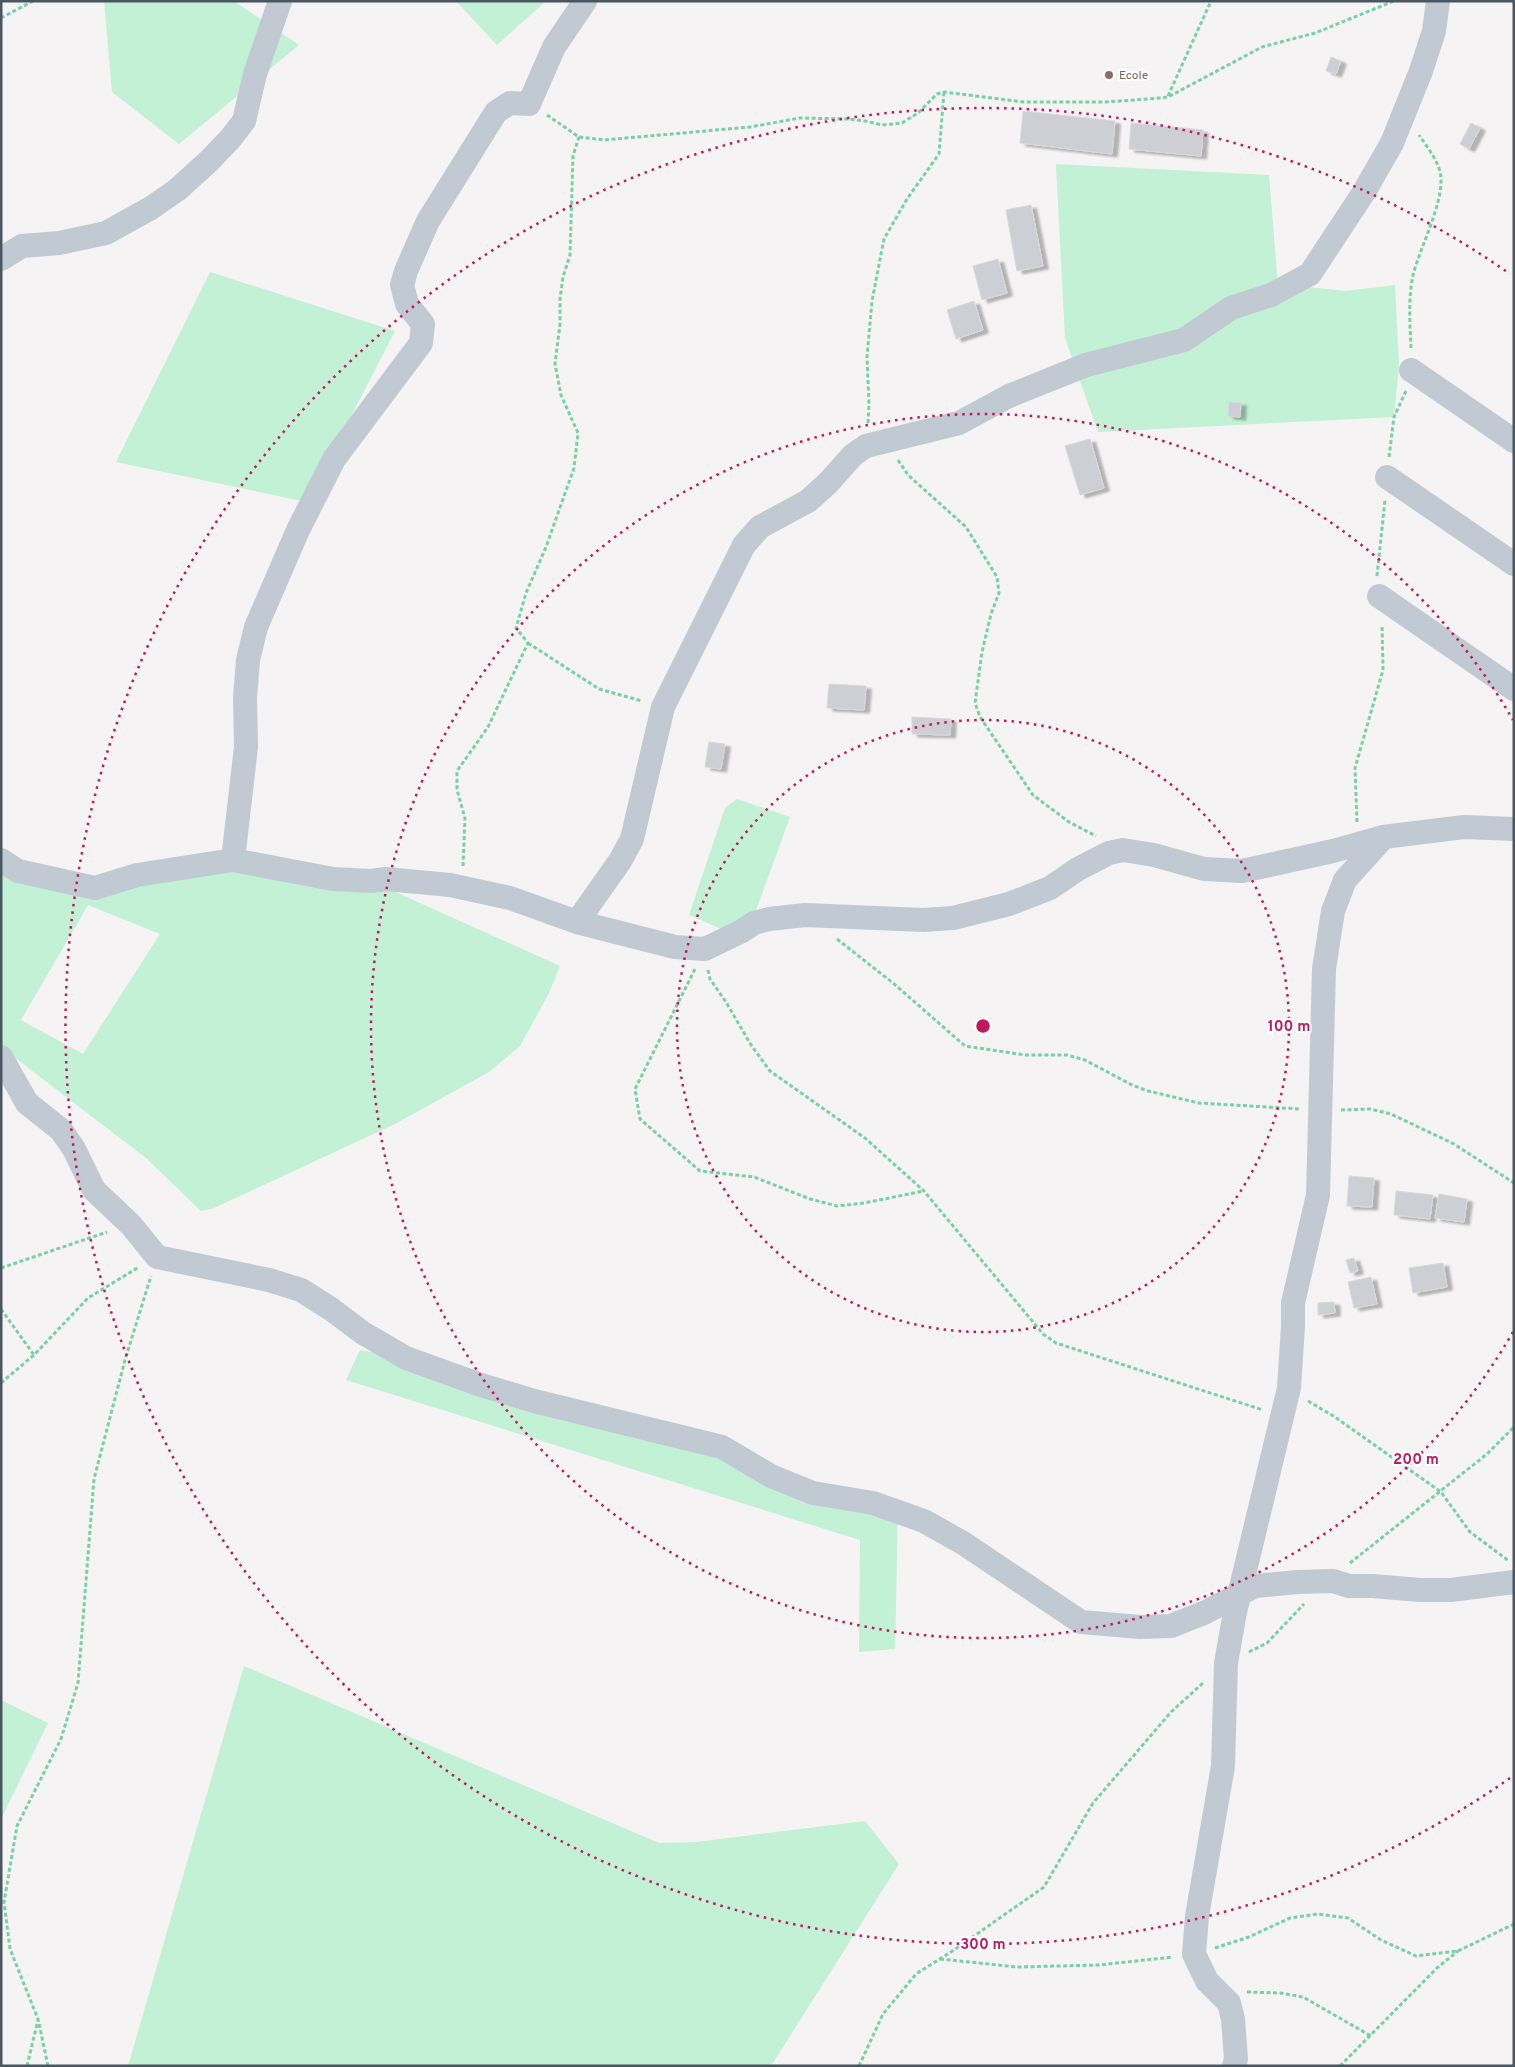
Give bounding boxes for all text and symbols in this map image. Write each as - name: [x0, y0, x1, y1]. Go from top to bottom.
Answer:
- place label: Ecole: [1119, 68, 1148, 84]
- marker: Ecole: [1103, 69, 1115, 81]
- centre of rings: [974, 1017, 992, 1035]
- text: 100 m: [1268, 1018, 1310, 1037]
- text: 200 m: [1393, 1451, 1439, 1470]
- text: 300 m: [960, 1936, 1006, 1955]

